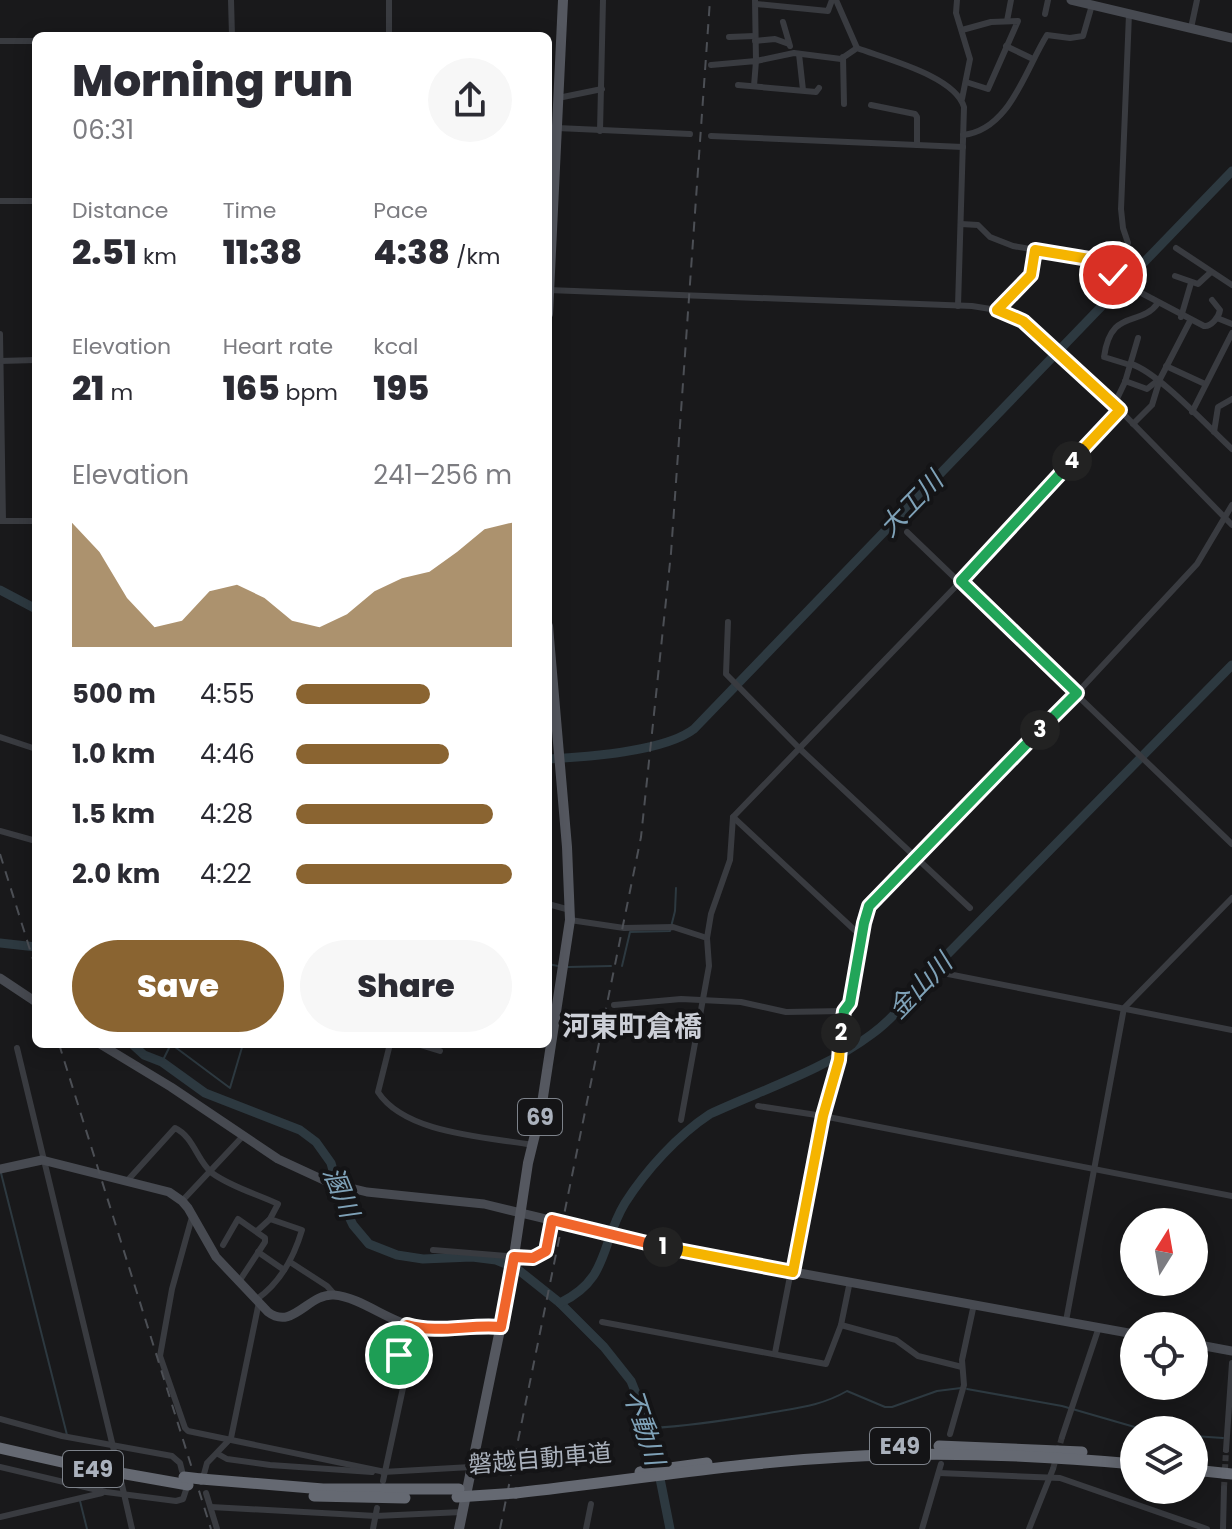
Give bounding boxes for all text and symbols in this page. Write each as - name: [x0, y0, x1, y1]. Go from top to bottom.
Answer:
- text: Morning run: [72, 50, 353, 111]
- button: share: [428, 58, 512, 142]
- text: 06:31: [72, 112, 134, 148]
- text: Distance: [72, 195, 168, 226]
- text: Time: [223, 195, 276, 226]
- text: Pace: [373, 195, 428, 226]
- text: 2.51: [72, 228, 137, 276]
- text: 11:38: [223, 228, 302, 276]
- text: 4:38: [373, 228, 450, 276]
- text: km: [137, 241, 177, 272]
- text: /km: [450, 241, 500, 272]
- pin: [1079, 241, 1147, 309]
- icon: check: [1091, 253, 1135, 297]
- text: Elevation: [72, 331, 171, 362]
- text: Heart rate: [223, 331, 333, 362]
- text: kcal: [373, 331, 418, 362]
- text: 21: [72, 364, 105, 412]
- text: 165: [223, 364, 280, 412]
- text: 195: [373, 364, 429, 412]
- text: m: [105, 377, 133, 408]
- text: bpm: [280, 377, 338, 408]
- pin: 4: [1052, 441, 1092, 481]
- text: 4: [1065, 445, 1079, 476]
- text: Elevation: [72, 457, 189, 493]
- text: 241–256 m: [373, 457, 512, 493]
- water label: 大工川: [871, 461, 953, 545]
- text: 500 m: [72, 676, 156, 712]
- text: 4:55: [200, 676, 255, 712]
- pin: 3: [1020, 710, 1060, 750]
- text: 3: [1033, 714, 1047, 745]
- text: 1.0 km: [72, 736, 155, 772]
- text: 4:46: [200, 736, 255, 772]
- text: 1.5 km: [72, 796, 155, 832]
- text: 4:28: [200, 796, 253, 832]
- text: 2.0 km: [72, 856, 160, 892]
- text: 4:22: [200, 856, 252, 892]
- button: Save: [72, 940, 284, 1032]
- button: Share: [300, 940, 512, 1032]
- water label: 金山川: [880, 943, 962, 1027]
- district label: 河東町倉橋: [562, 1007, 702, 1046]
- pin: 2: [821, 1013, 861, 1053]
- text: 2: [835, 1017, 847, 1048]
- road number: 69: [518, 1099, 562, 1135]
- water label: 溷川: [315, 1161, 369, 1226]
- north arrow: [1120, 1208, 1208, 1296]
- map controls: [1120, 1208, 1208, 1504]
- pin: 1: [643, 1227, 683, 1267]
- text: 1: [659, 1231, 667, 1262]
- button: locate: [1120, 1312, 1208, 1400]
- pin: [365, 1321, 433, 1389]
- icon: arrive: [377, 1333, 421, 1377]
- water label: 不動川: [615, 1384, 674, 1472]
- button: layers: [1120, 1416, 1208, 1504]
- road number: E49: [870, 1428, 930, 1464]
- street label: 磐越自動車道: [467, 1436, 613, 1481]
- road number: E49: [63, 1451, 123, 1487]

